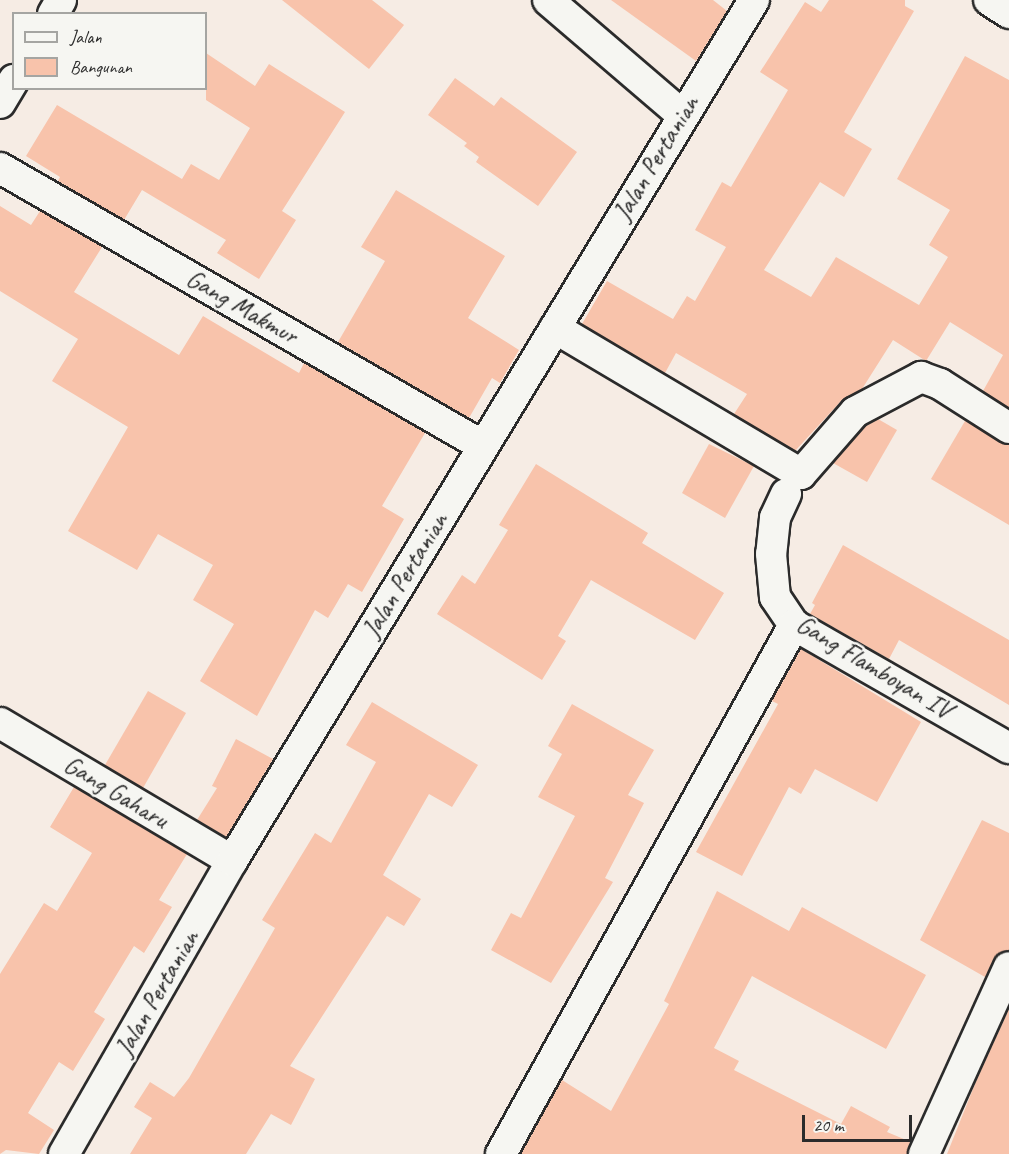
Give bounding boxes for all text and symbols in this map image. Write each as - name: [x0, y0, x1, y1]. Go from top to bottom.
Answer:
- legend: [12, 12, 207, 90]
- text: Jalan: [70, 26, 102, 48]
- text: Bangunan: [70, 56, 132, 78]
- street label: Jalan Pertanian: [607, 90, 705, 226]
- street label: Gang Makmur: [180, 262, 304, 352]
- street label: Jalan Pertanian: [356, 507, 454, 643]
- street label: Gang Flamboyan IV: [790, 608, 958, 726]
- street label: Gang Gaharu: [58, 749, 174, 835]
- street label: Jalan Pertanian: [109, 925, 205, 1061]
- scale bar: [805, 1103, 914, 1141]
- text: 20 m: [813, 1114, 844, 1136]

